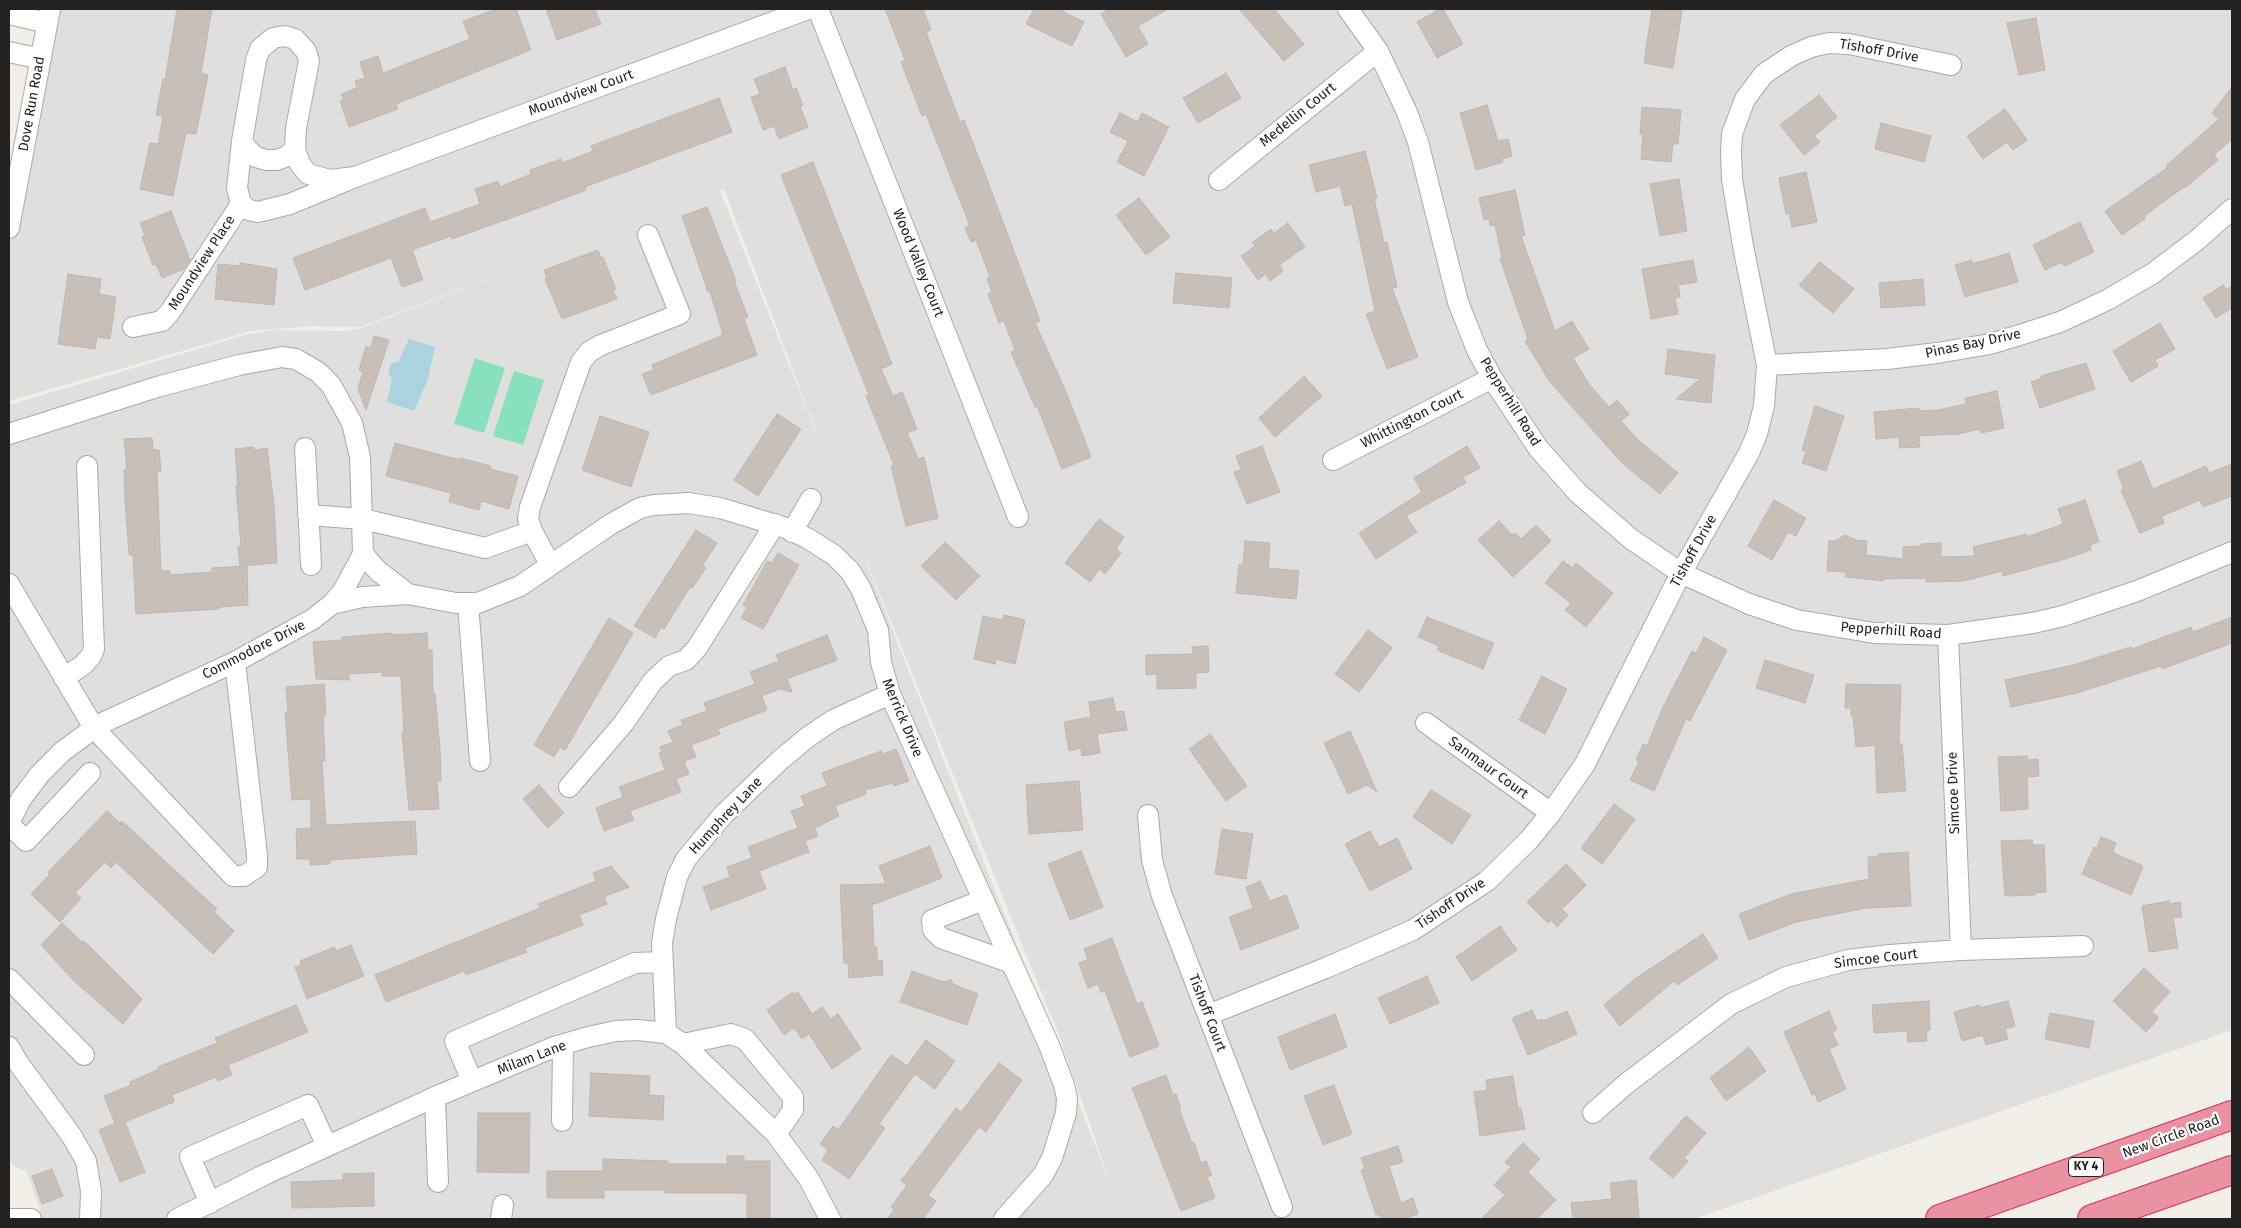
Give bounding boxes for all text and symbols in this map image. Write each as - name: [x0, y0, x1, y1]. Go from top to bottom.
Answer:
- street label: Tishoff Drive: [1838, 36, 1920, 66]
- street label: Dove Run Road: [15, 55, 49, 153]
- street label: Moundview Court: [526, 66, 636, 120]
- street label: Medellin Court: [1257, 79, 1339, 151]
- street label: Wood Valley Court: [889, 206, 947, 320]
- street label: Moundview Place: [165, 212, 239, 314]
- street label: Pinas Bay Drive: [1924, 326, 2022, 362]
- street label: Pepperhill Road: [1476, 355, 1544, 449]
- street label: Whittington Court: [1358, 386, 1466, 452]
- street label: Tishoff Drive: [1667, 512, 1721, 590]
- street label: Commodore Drive: [200, 617, 308, 683]
- street label: Pepperhill Road: [1840, 619, 1942, 643]
- street label: Merrick Drive: [878, 676, 926, 760]
- street label: Sanmaur Court: [1445, 733, 1531, 803]
- street label: Simcoe Drive: [1944, 752, 1964, 834]
- street label: Humphrey Lane: [686, 774, 766, 858]
- street label: Tishoff Drive: [1413, 875, 1489, 933]
- street label: Simcoe Court: [1833, 946, 1919, 972]
- street label: Tishoff Court: [1185, 972, 1229, 1054]
- street label: Milam Lane: [495, 1037, 569, 1079]
- street label: New Circle Road: [2120, 1112, 2222, 1162]
- road number: KY 4: [2068, 1158, 2104, 1176]

